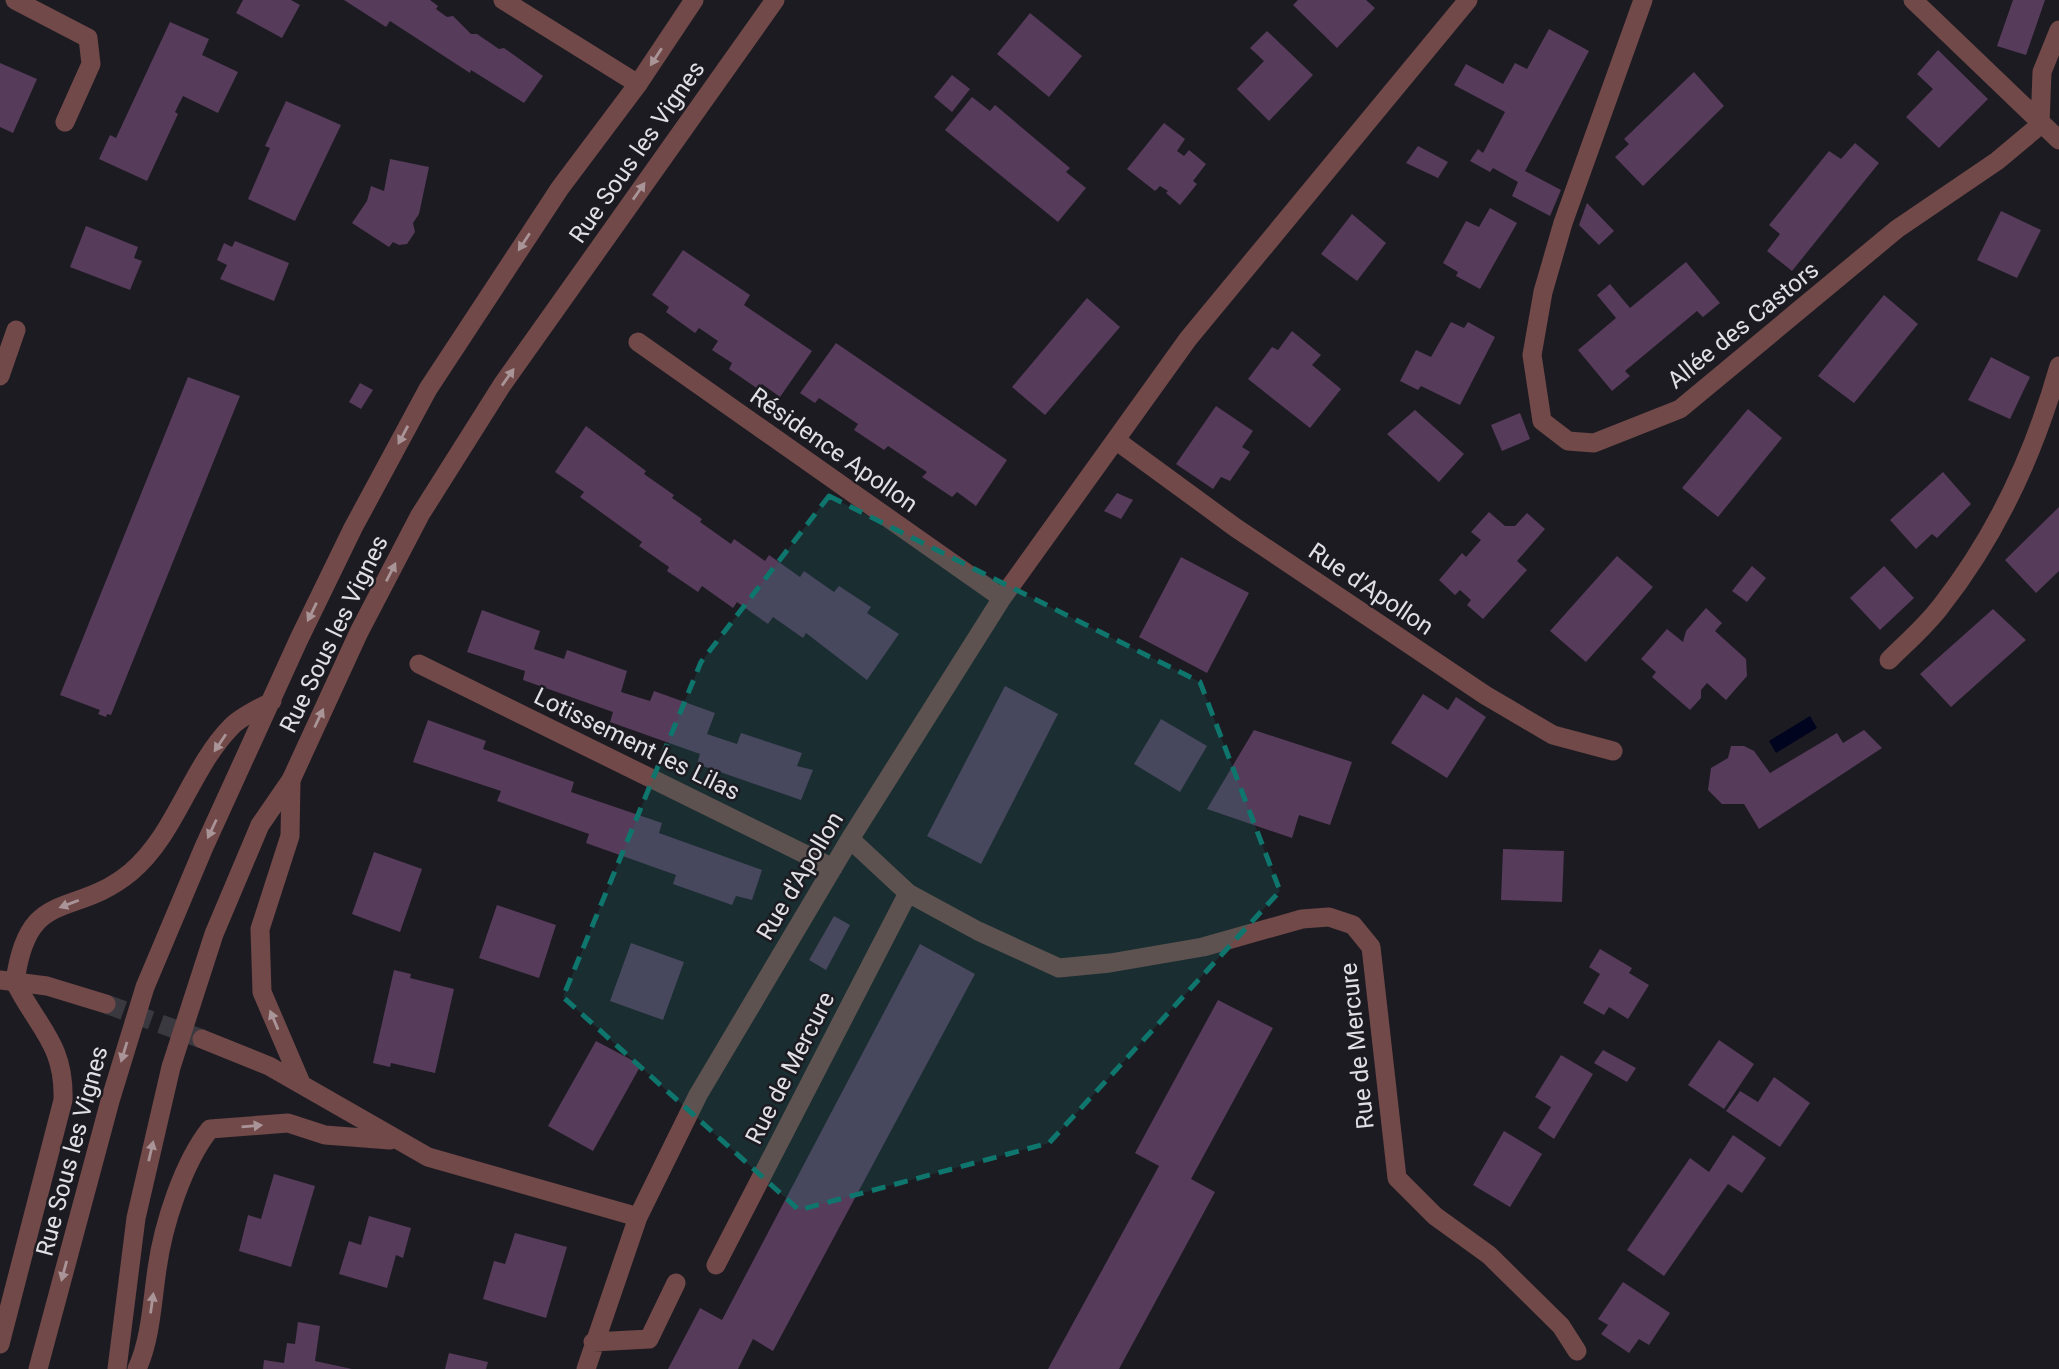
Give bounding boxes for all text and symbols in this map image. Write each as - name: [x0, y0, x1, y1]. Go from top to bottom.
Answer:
- one-way arrow: [649, 48, 663, 66]
- street label: Rue Sous les Vignes: [564, 55, 710, 249]
- one-way arrow: [632, 182, 646, 200]
- one-way arrow: [517, 233, 531, 251]
- street label: Allée des Castors: [1662, 256, 1824, 394]
- one-way arrow: [501, 368, 515, 386]
- street label: Résidence Apollon: [745, 382, 923, 518]
- one-way arrow: [398, 425, 409, 445]
- street label: Rue Sous les Vignes: [274, 531, 394, 737]
- street label: Rue d'Apollon: [1303, 537, 1439, 641]
- one-way arrow: [384, 561, 396, 581]
- one-way arrow: [307, 602, 318, 622]
- street label: Lotissement les Lilas: [529, 682, 745, 806]
- one-way arrow: [313, 708, 325, 728]
- one-way arrow: [213, 734, 227, 752]
- street label: Rue d'Apollon: [751, 807, 849, 945]
- one-way arrow: [206, 819, 217, 840]
- one-way arrow: [58, 899, 79, 910]
- street label: Rue de Mercure: [1334, 962, 1380, 1130]
- street label: Rue de Mercure: [740, 987, 840, 1149]
- one-way arrow: [268, 1010, 279, 1031]
- one-way arrow: [119, 1041, 129, 1062]
- street label: Rue Sous les Vignes: [31, 1043, 113, 1259]
- one-way arrow: [241, 1120, 263, 1131]
- one-way arrow: [146, 1140, 157, 1162]
- one-way arrow: [58, 1260, 69, 1282]
- one-way arrow: [147, 1292, 158, 1314]

